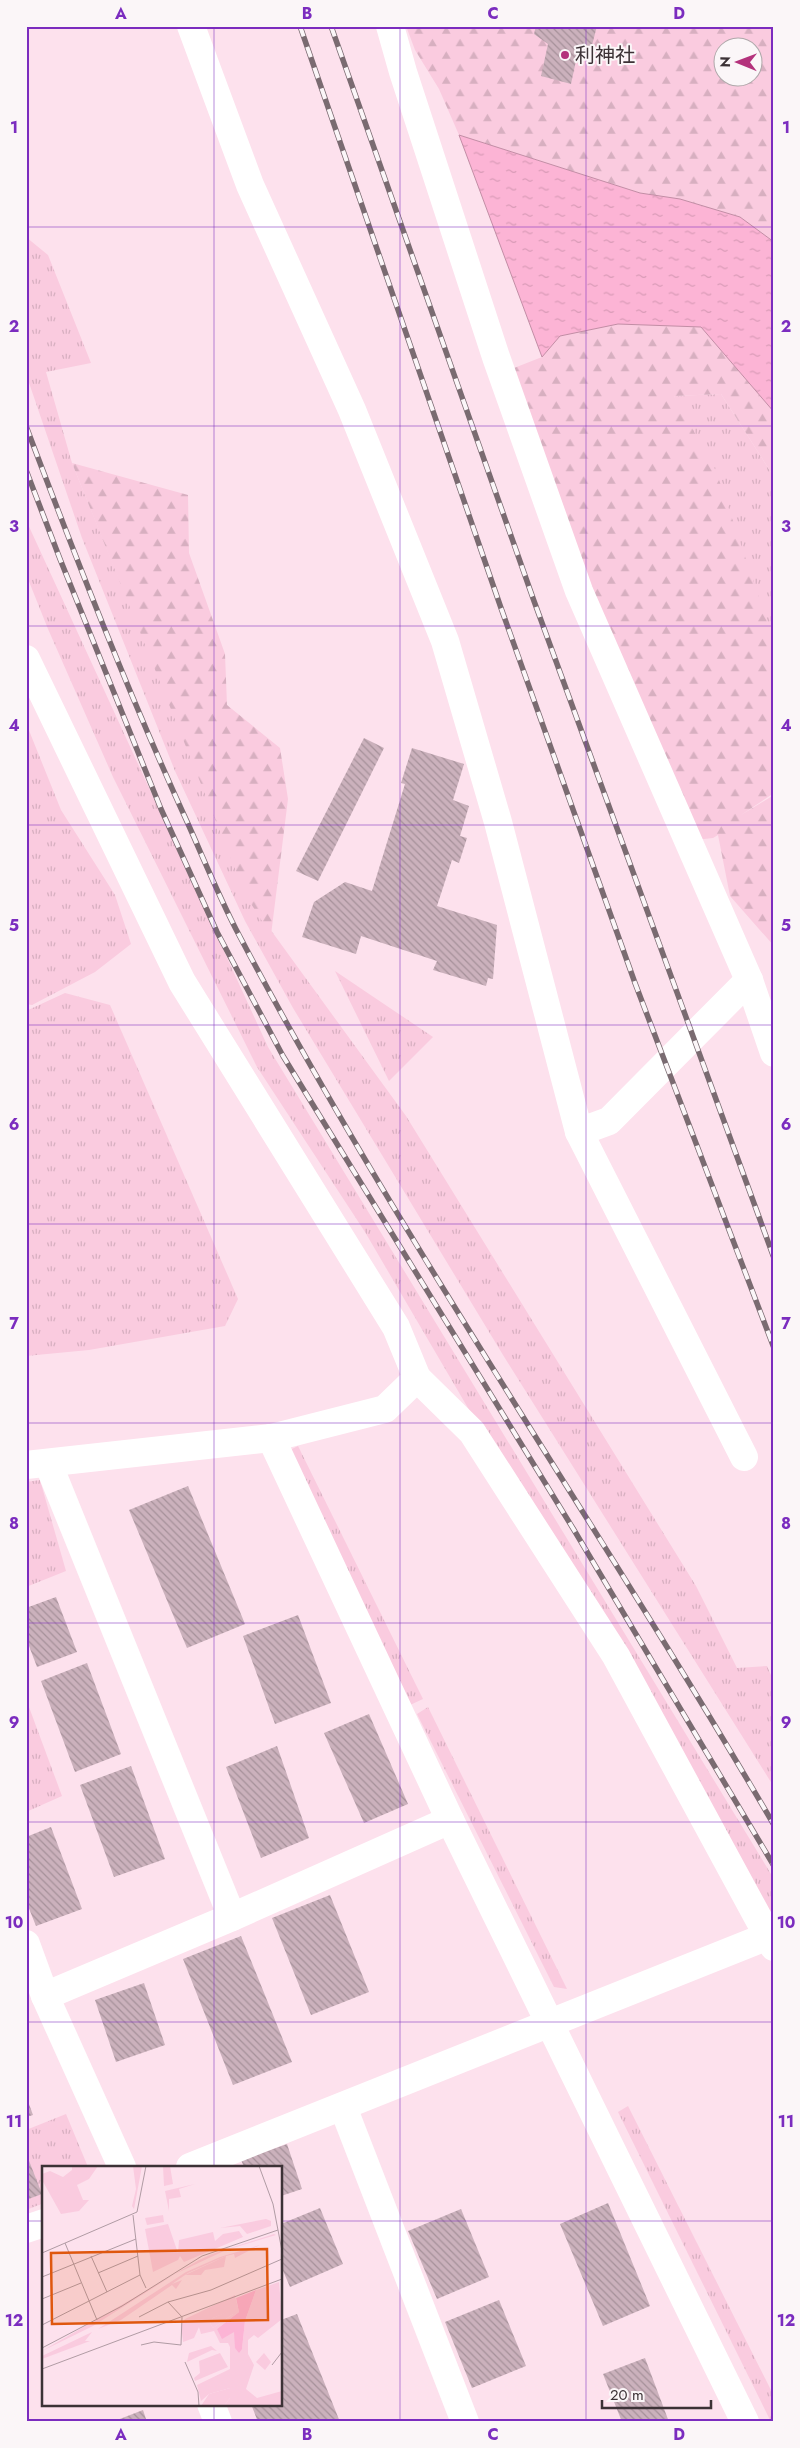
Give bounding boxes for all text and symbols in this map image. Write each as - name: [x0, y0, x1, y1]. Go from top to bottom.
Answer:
- text: A: [114, 2, 127, 25]
- text: B: [302, 2, 312, 25]
- text: C: [487, 2, 499, 25]
- text: D: [673, 2, 685, 25]
- north arrow: [712, 38, 762, 88]
- place label: 利神社: [575, 41, 635, 70]
- marker: 利神社: [559, 49, 571, 61]
- text: N: [715, 56, 735, 68]
- text: 1: [10, 116, 18, 139]
- text: 1: [782, 116, 790, 139]
- text: 2: [9, 315, 19, 338]
- text: 2: [781, 315, 791, 338]
- text: 3: [9, 515, 19, 538]
- text: 3: [781, 515, 791, 538]
- text: 4: [8, 714, 20, 737]
- text: 4: [780, 714, 792, 737]
- text: 5: [9, 914, 19, 937]
- text: 5: [781, 914, 791, 937]
- text: 6: [9, 1113, 19, 1136]
- text: 6: [781, 1113, 791, 1136]
- text: 7: [9, 1312, 19, 1335]
- text: 7: [781, 1312, 791, 1335]
- text: 8: [9, 1512, 19, 1535]
- text: 8: [781, 1512, 791, 1535]
- text: 9: [9, 1711, 19, 1734]
- text: 9: [781, 1711, 791, 1734]
- text: 10: [5, 1911, 23, 1934]
- text: 10: [777, 1911, 795, 1934]
- text: 11: [6, 2110, 22, 2133]
- text: 11: [778, 2110, 794, 2133]
- inset map: [42, 2166, 282, 2406]
- text: 12: [5, 2309, 23, 2332]
- text: 12: [777, 2309, 795, 2332]
- scale bar: [602, 2378, 711, 2410]
- text: 20 m: [610, 2384, 644, 2406]
- text: A: [114, 2423, 127, 2446]
- text: B: [302, 2423, 312, 2446]
- text: C: [487, 2423, 499, 2446]
- text: D: [673, 2423, 685, 2446]

